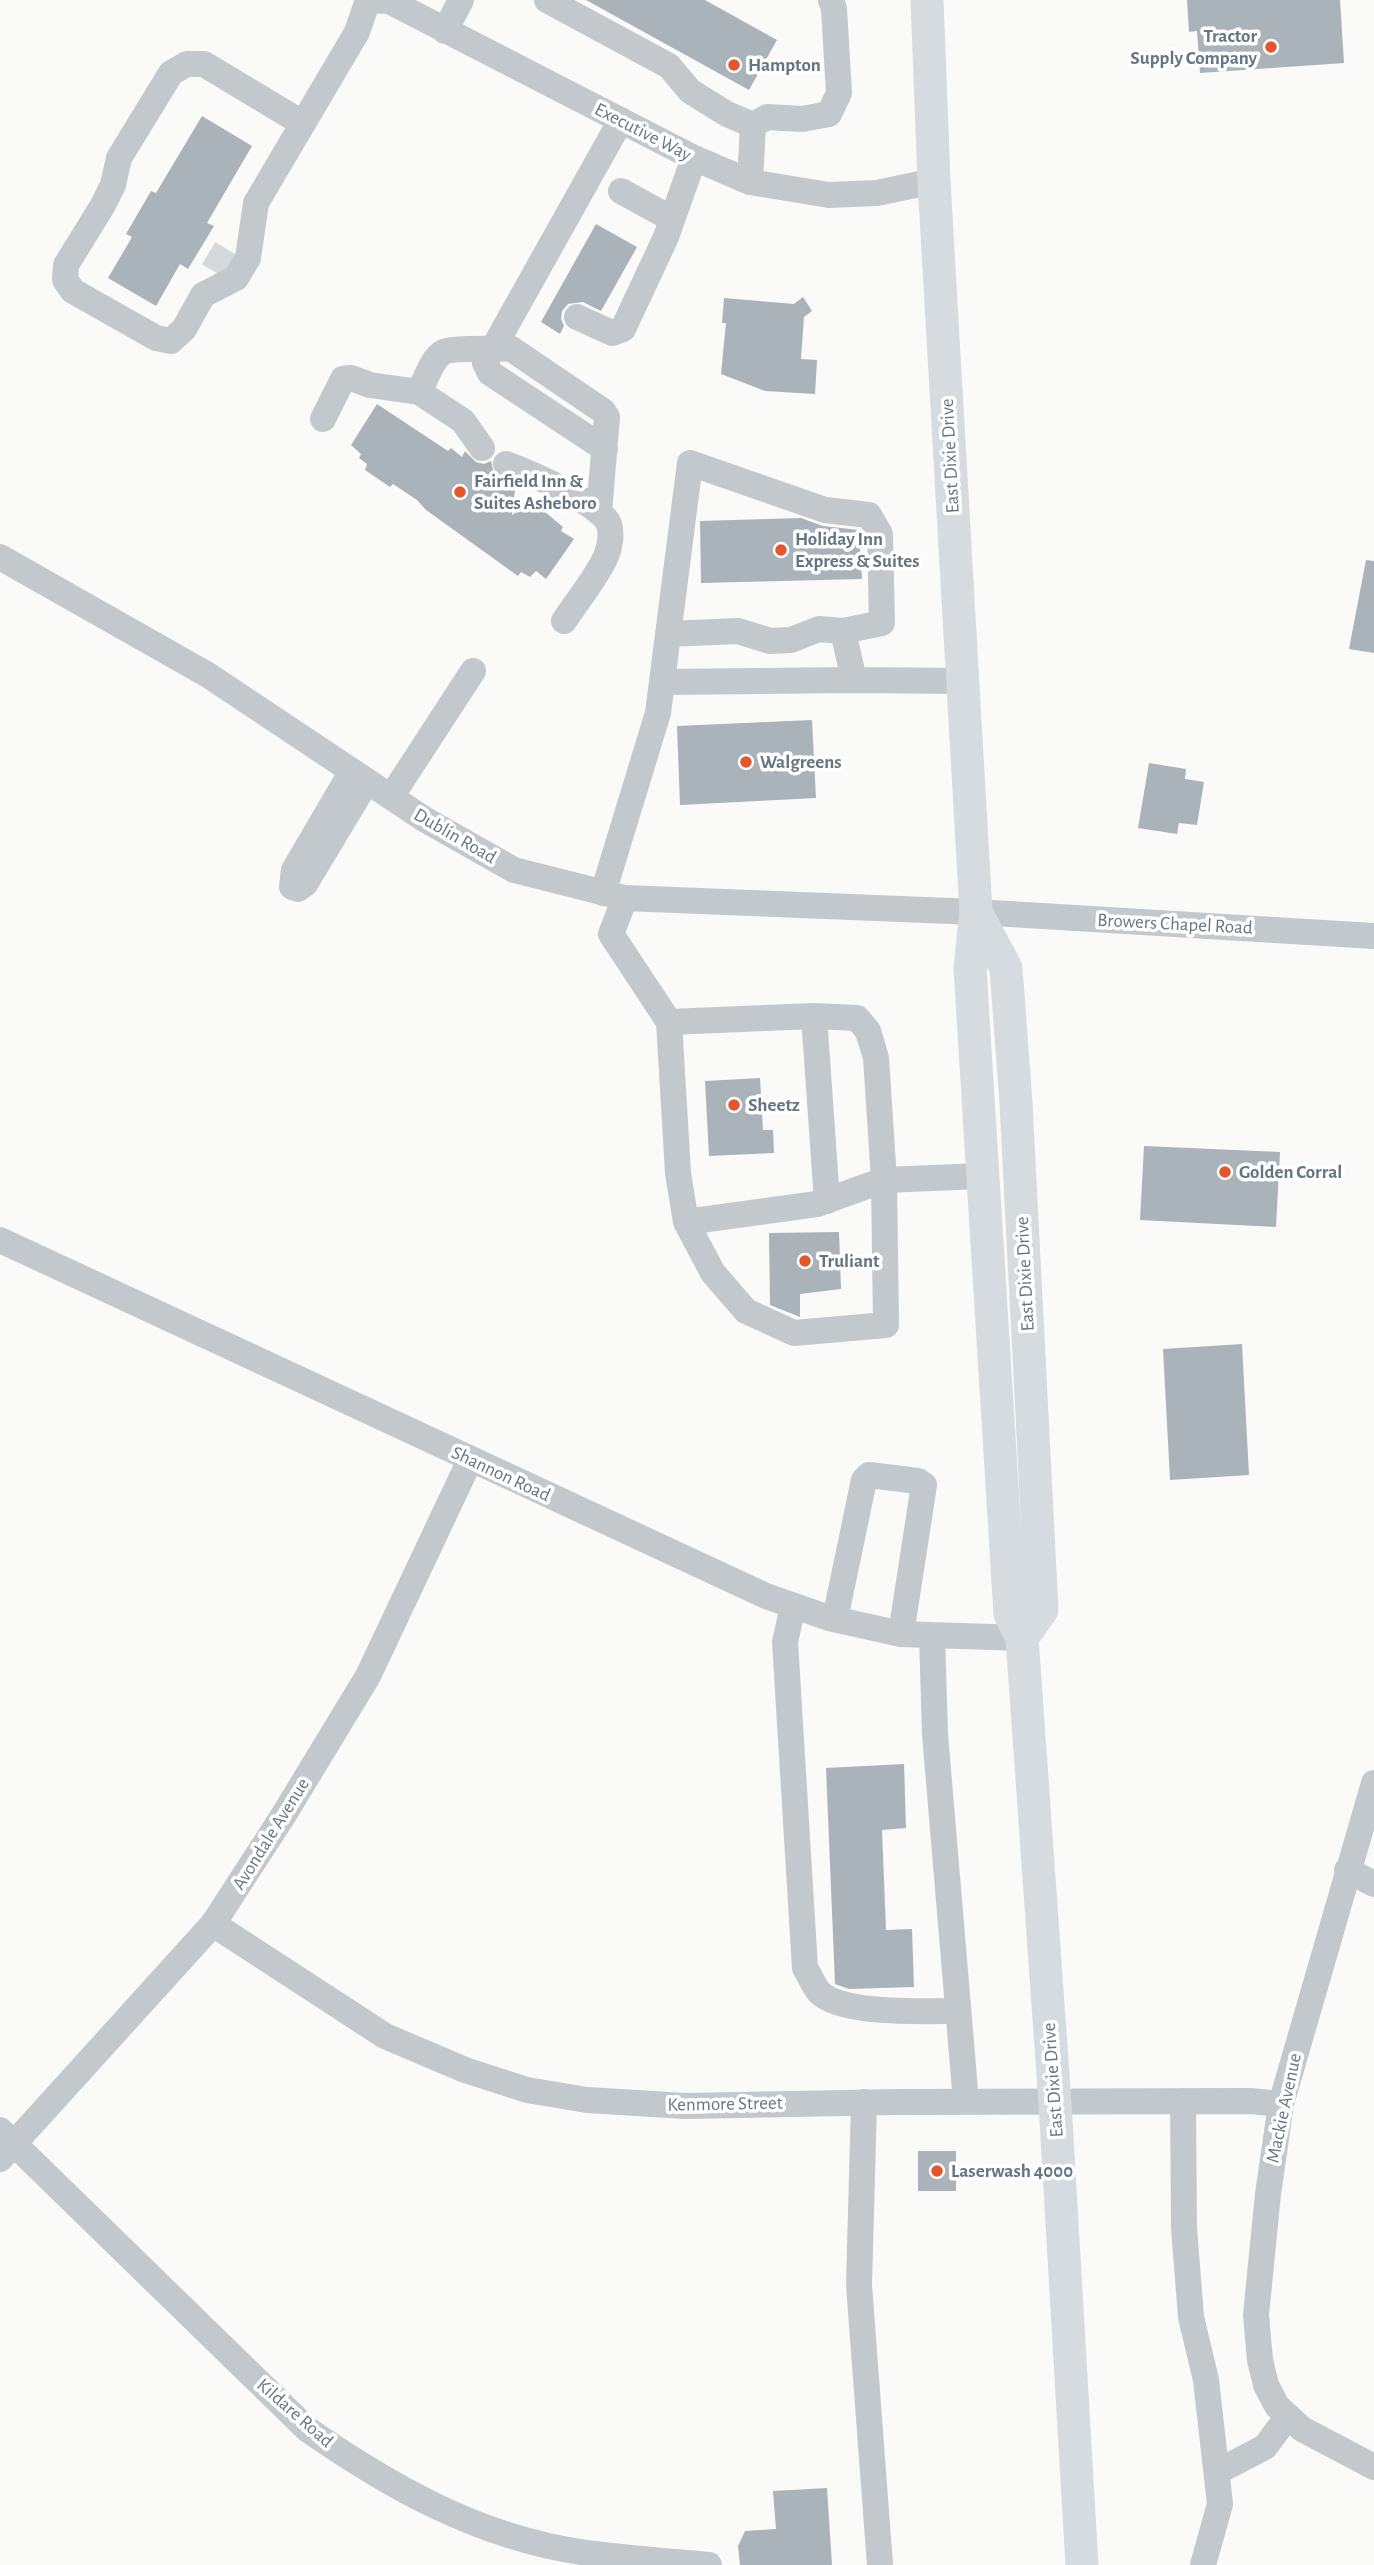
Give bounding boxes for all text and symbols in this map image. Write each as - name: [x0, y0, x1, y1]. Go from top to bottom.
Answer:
- place label: Tractor Supply Company: [1130, 25, 1257, 69]
- marker: Tractor Supply Company: [1263, 39, 1279, 55]
- place label: Hampton: [748, 54, 821, 76]
- marker: Hampton: [726, 57, 742, 73]
- street label: Executive Way: [591, 98, 695, 166]
- street label: East Dixie Drive: [936, 398, 964, 514]
- place label: Fairfield Inn & Suites Asheboro: [474, 470, 597, 514]
- marker: Fairfield Inn & Suites Asheboro: [452, 484, 468, 500]
- place label: Holiday Inn Express & Suites: [795, 528, 919, 572]
- marker: Holiday Inn Express & Suites: [773, 542, 789, 558]
- place label: Walgreens: [760, 751, 842, 773]
- marker: Walgreens: [738, 754, 754, 770]
- street label: Dublin Road: [410, 803, 500, 869]
- street label: Browers Chapel Road: [1097, 909, 1253, 939]
- place label: Sheetz: [748, 1094, 800, 1116]
- marker: Sheetz: [726, 1097, 742, 1113]
- place label: Golden Corral: [1239, 1161, 1342, 1183]
- marker: Golden Corral: [1217, 1164, 1233, 1180]
- street label: East Dixie Drive: [1011, 1216, 1039, 1332]
- place label: Truliant: [819, 1250, 880, 1272]
- marker: Truliant: [797, 1253, 813, 1269]
- street label: Shannon Road: [448, 1441, 554, 1507]
- street label: Avondale Avenue: [227, 1774, 315, 1894]
- street label: East Dixie Drive: [1038, 2022, 1068, 2138]
- street label: Mackie Avenue: [1261, 2051, 1307, 2165]
- street label: Kenmore Street: [667, 2092, 783, 2116]
- place label: Laserwash 4000: [951, 2160, 1073, 2182]
- marker: Laserwash 4000: [929, 2163, 945, 2179]
- street label: Kildare Road: [252, 2374, 338, 2452]

